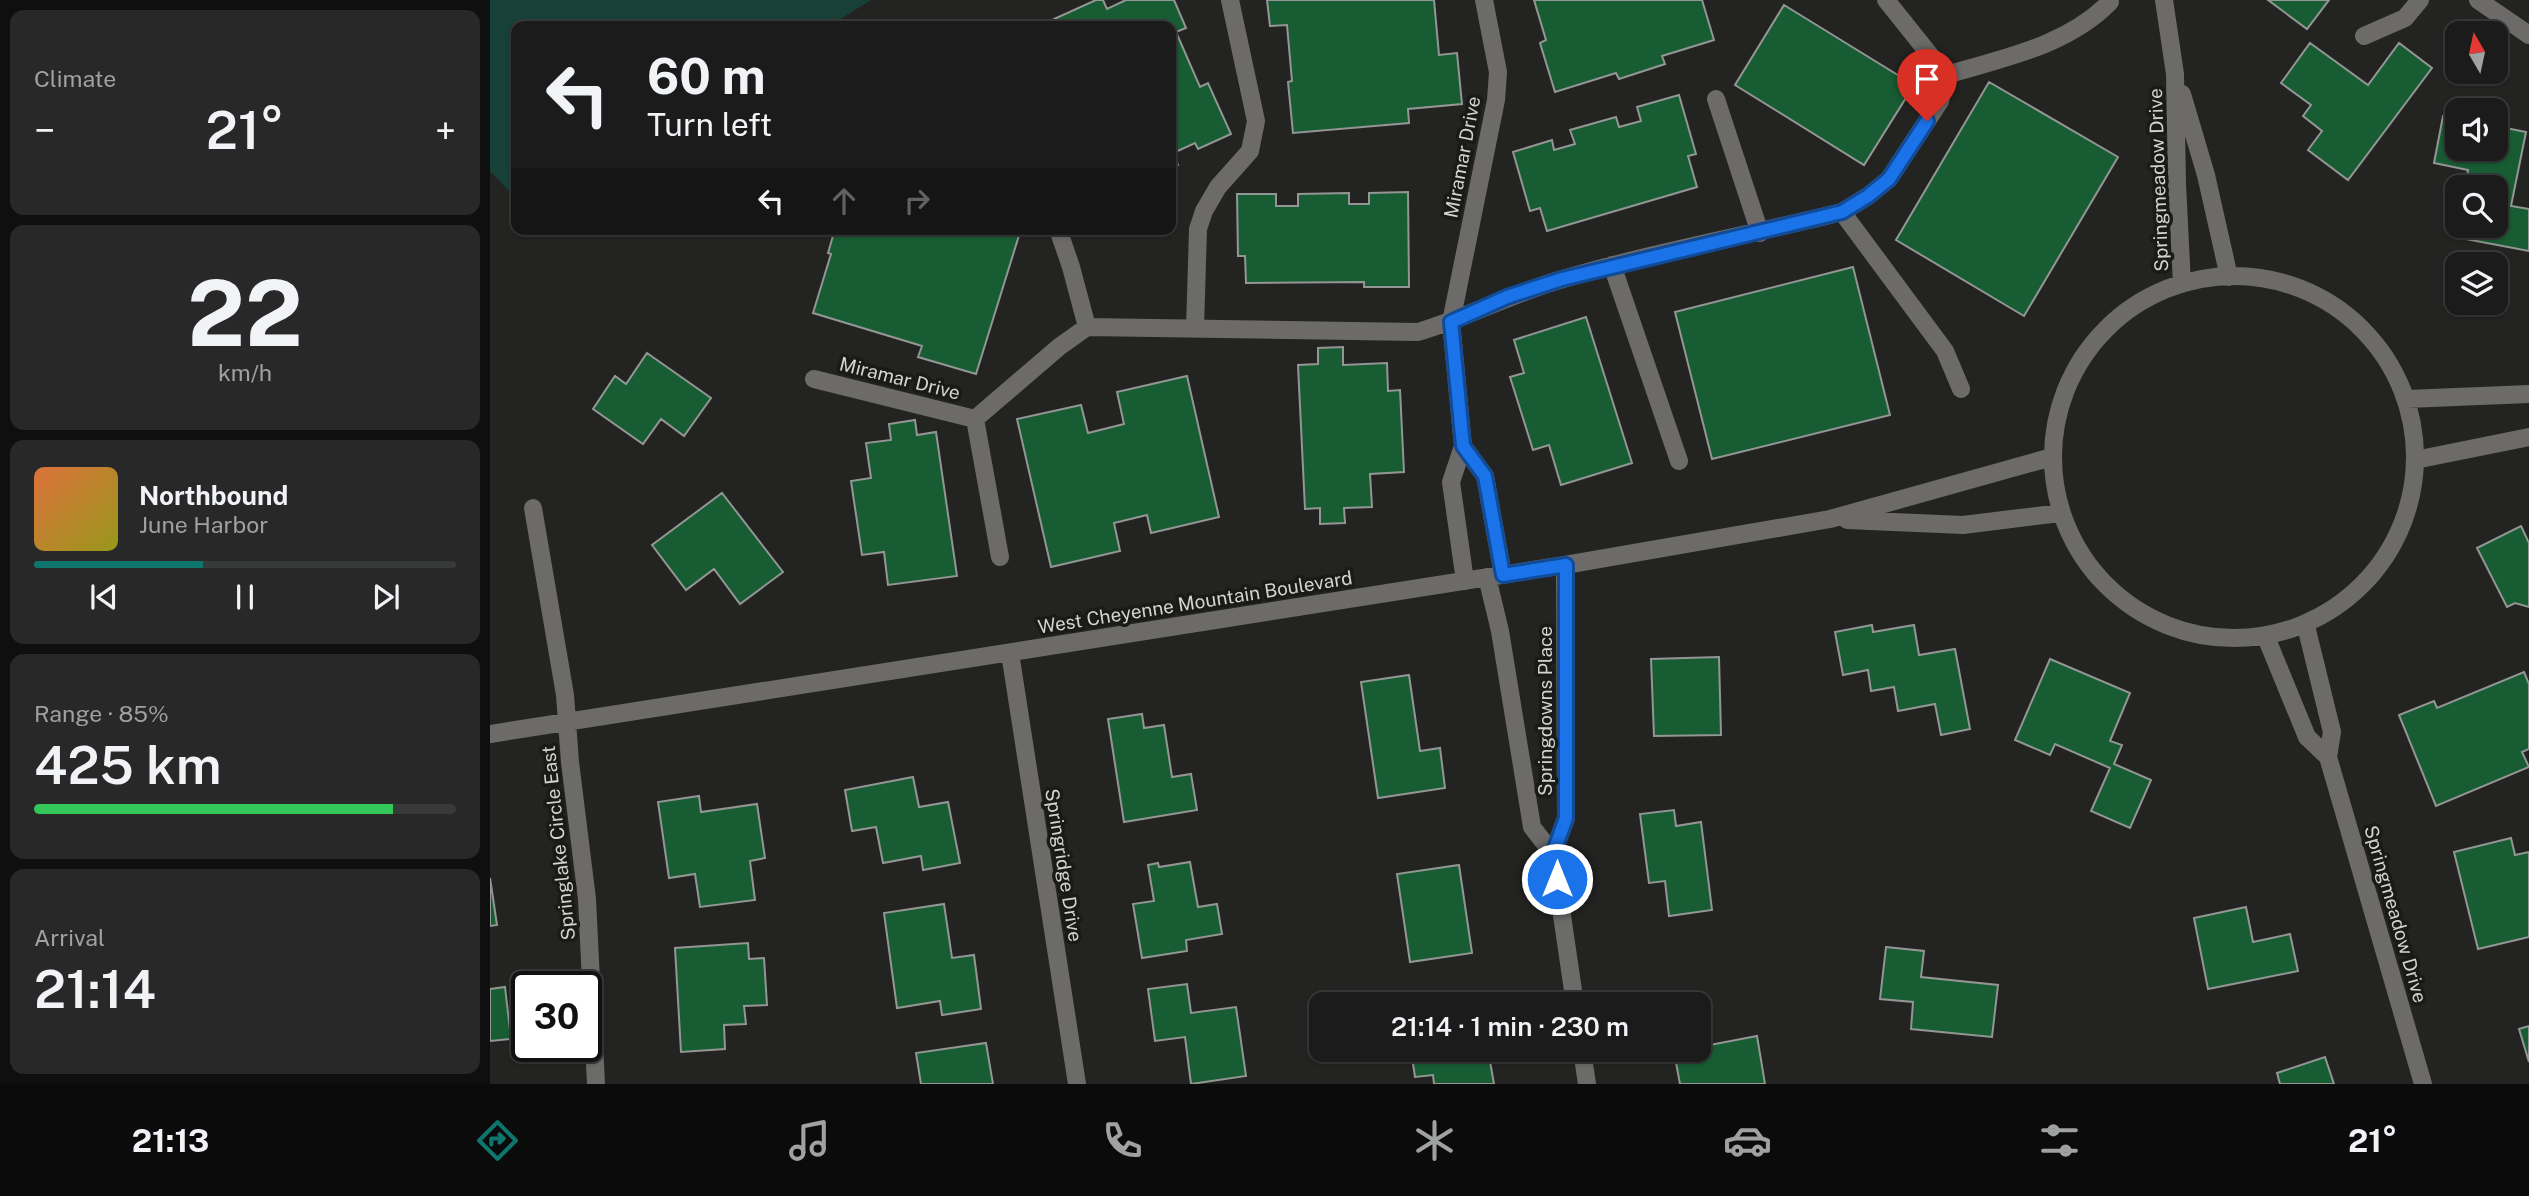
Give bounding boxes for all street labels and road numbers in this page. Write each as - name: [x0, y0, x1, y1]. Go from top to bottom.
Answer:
- street label: Springmeadow Drive: [2144, 88, 2172, 272]
- street label: Miramar Drive: [1439, 94, 1485, 220]
- street label: Miramar Drive: [837, 352, 963, 404]
- street label: West Cheyenne Mountain Boulevard: [1036, 566, 1354, 638]
- street label: Springdowns Place: [1534, 626, 1556, 796]
- street label: Springlake Circle East: [537, 745, 579, 941]
- street label: Springridge Drive: [1041, 787, 1087, 943]
- street label: Springmeadow Drive: [2360, 823, 2432, 1005]

